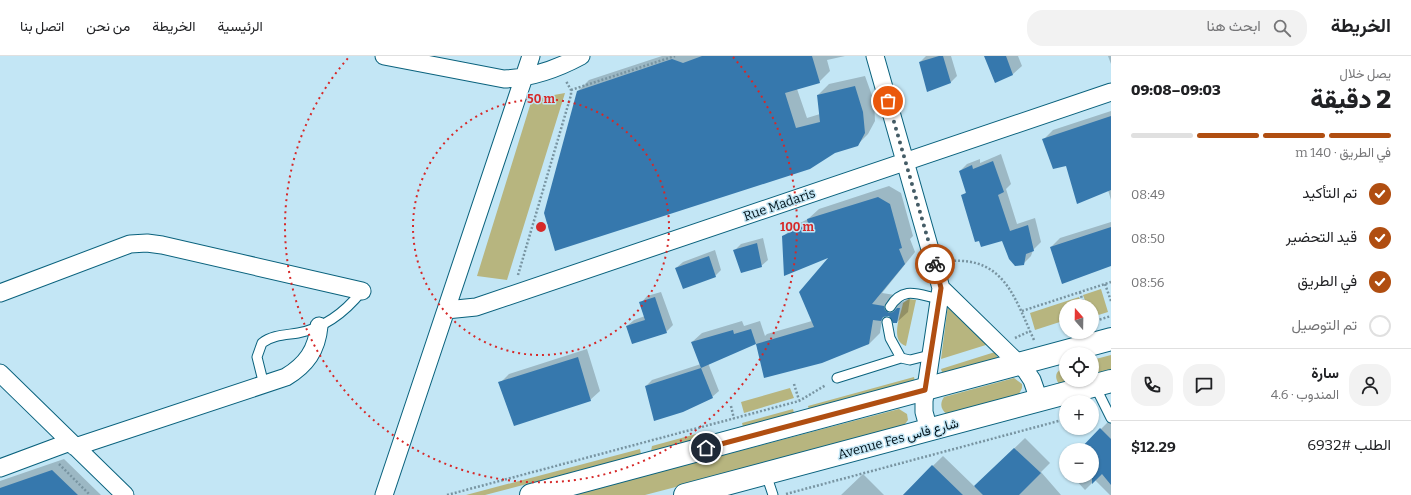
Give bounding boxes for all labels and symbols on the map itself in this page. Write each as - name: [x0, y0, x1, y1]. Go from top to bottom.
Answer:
- pin: [871, 84, 905, 118]
- text: 50 m: [527, 92, 555, 106]
- street label: Rue Madaris: [741, 185, 817, 224]
- centre of rings: [534, 220, 548, 234]
- text: 100 m: [780, 220, 815, 234]
- courier: [915, 244, 955, 284]
- north arrow: [1059, 299, 1099, 339]
- street label: Avenue Fes شارع فاس: [836, 415, 961, 464]
- pin: [689, 431, 723, 465]

